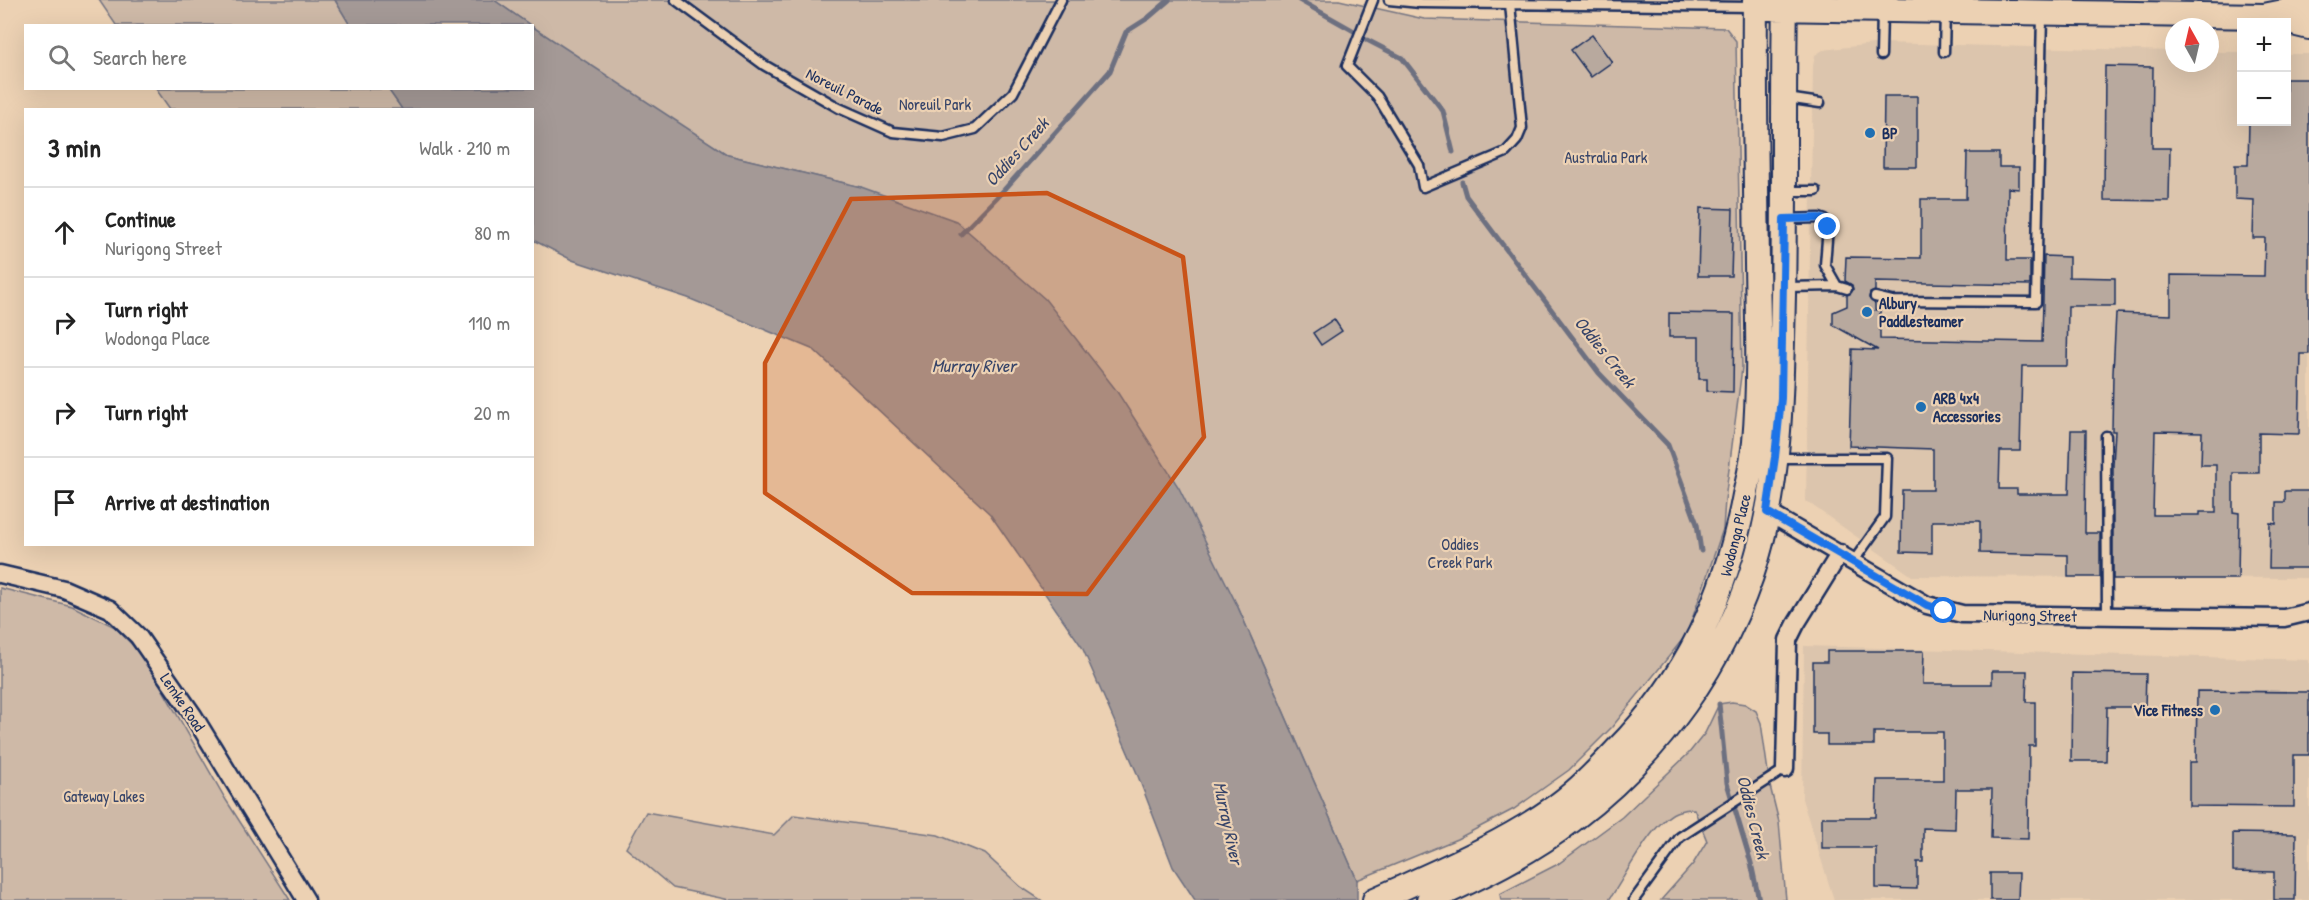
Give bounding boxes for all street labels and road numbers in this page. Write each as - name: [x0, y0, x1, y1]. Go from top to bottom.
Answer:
- street label: Noreuil Parade: [802, 62, 888, 120]
- street label: Wodonga Place: [1714, 491, 1756, 578]
- street label: Nurigong Street: [1983, 603, 2077, 627]
- street label: Lemke Road: [155, 668, 211, 736]

